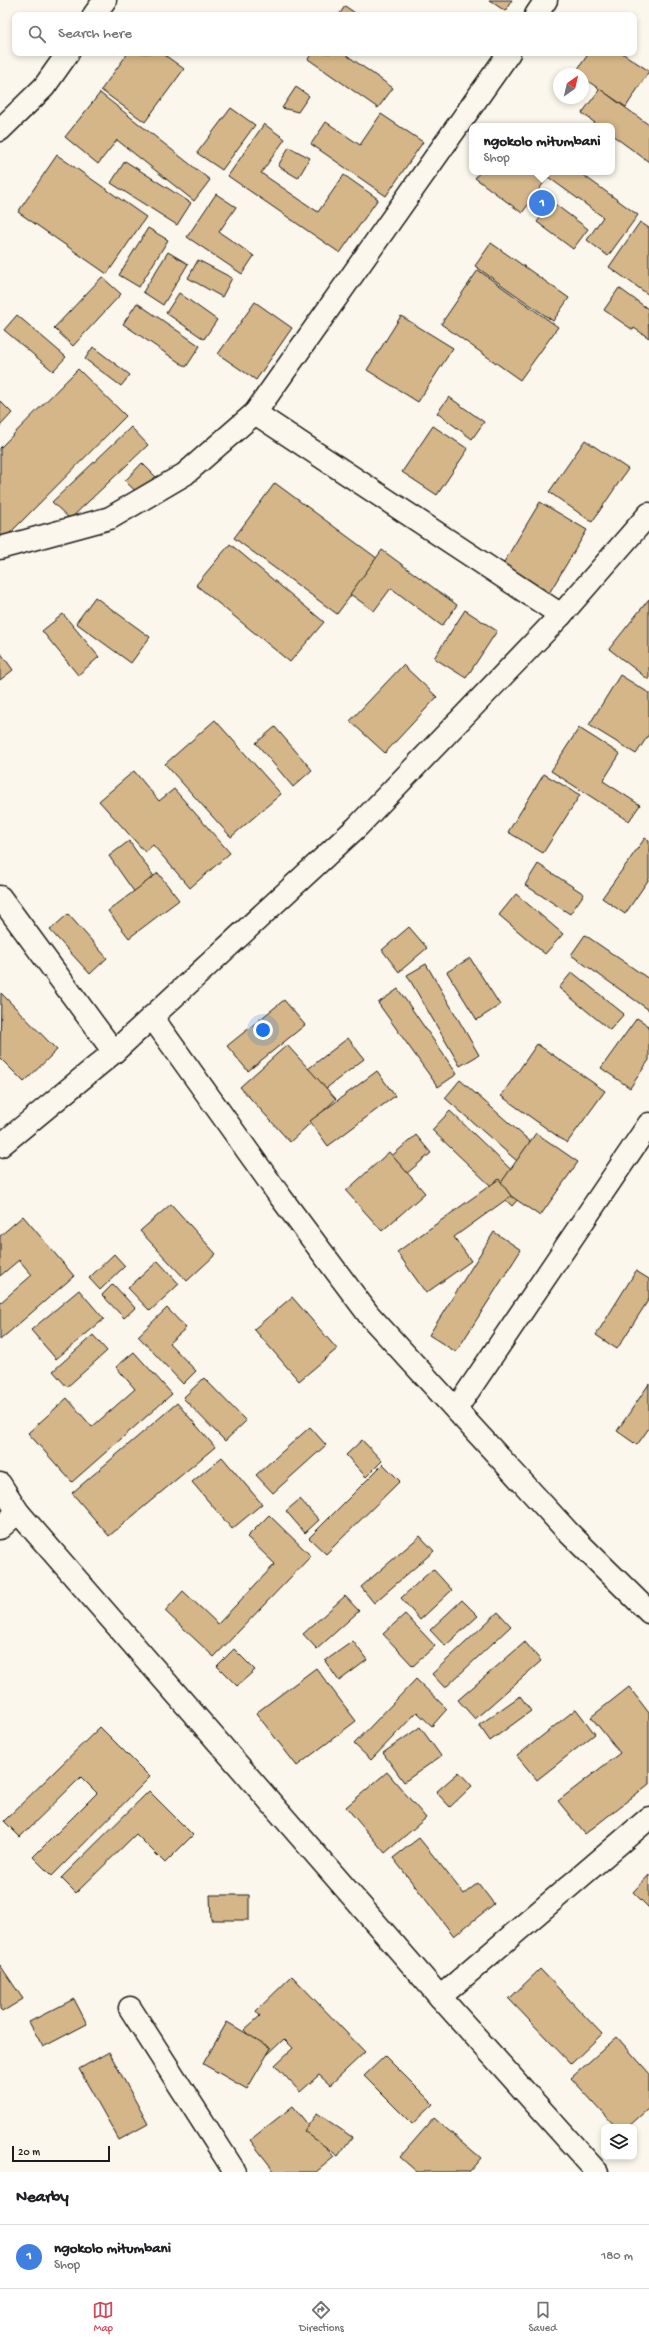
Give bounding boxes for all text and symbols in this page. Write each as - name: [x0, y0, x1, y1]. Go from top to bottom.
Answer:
- search box: [12, 12, 637, 56]
- icon: search: [26, 23, 48, 45]
- text: Search here: [58, 25, 132, 43]
- north arrow: [553, 68, 589, 104]
- popup: [469, 123, 615, 175]
- text: ngokolo mitumbani: [484, 133, 600, 151]
- text: Shop: [484, 151, 510, 166]
- pin: 1: [529, 188, 555, 218]
- your location: [253, 1020, 273, 1040]
- map controls: [601, 2124, 637, 2160]
- button: layers: [601, 2124, 637, 2160]
- scale bar: [12, 2144, 110, 2163]
- text: 20 m: [18, 2147, 40, 2159]
- text: Nearby: [16, 2188, 69, 2208]
- text: ngokolo mitumbani: [54, 2240, 171, 2258]
- text: 1: [26, 2249, 32, 2264]
- text: 180 m: [601, 2249, 633, 2264]
- text: Shop: [54, 2258, 80, 2273]
- tab: Map: [92, 2299, 114, 2335]
- tab: Directions: [299, 2299, 344, 2335]
- tab: Saved: [528, 2299, 557, 2335]

